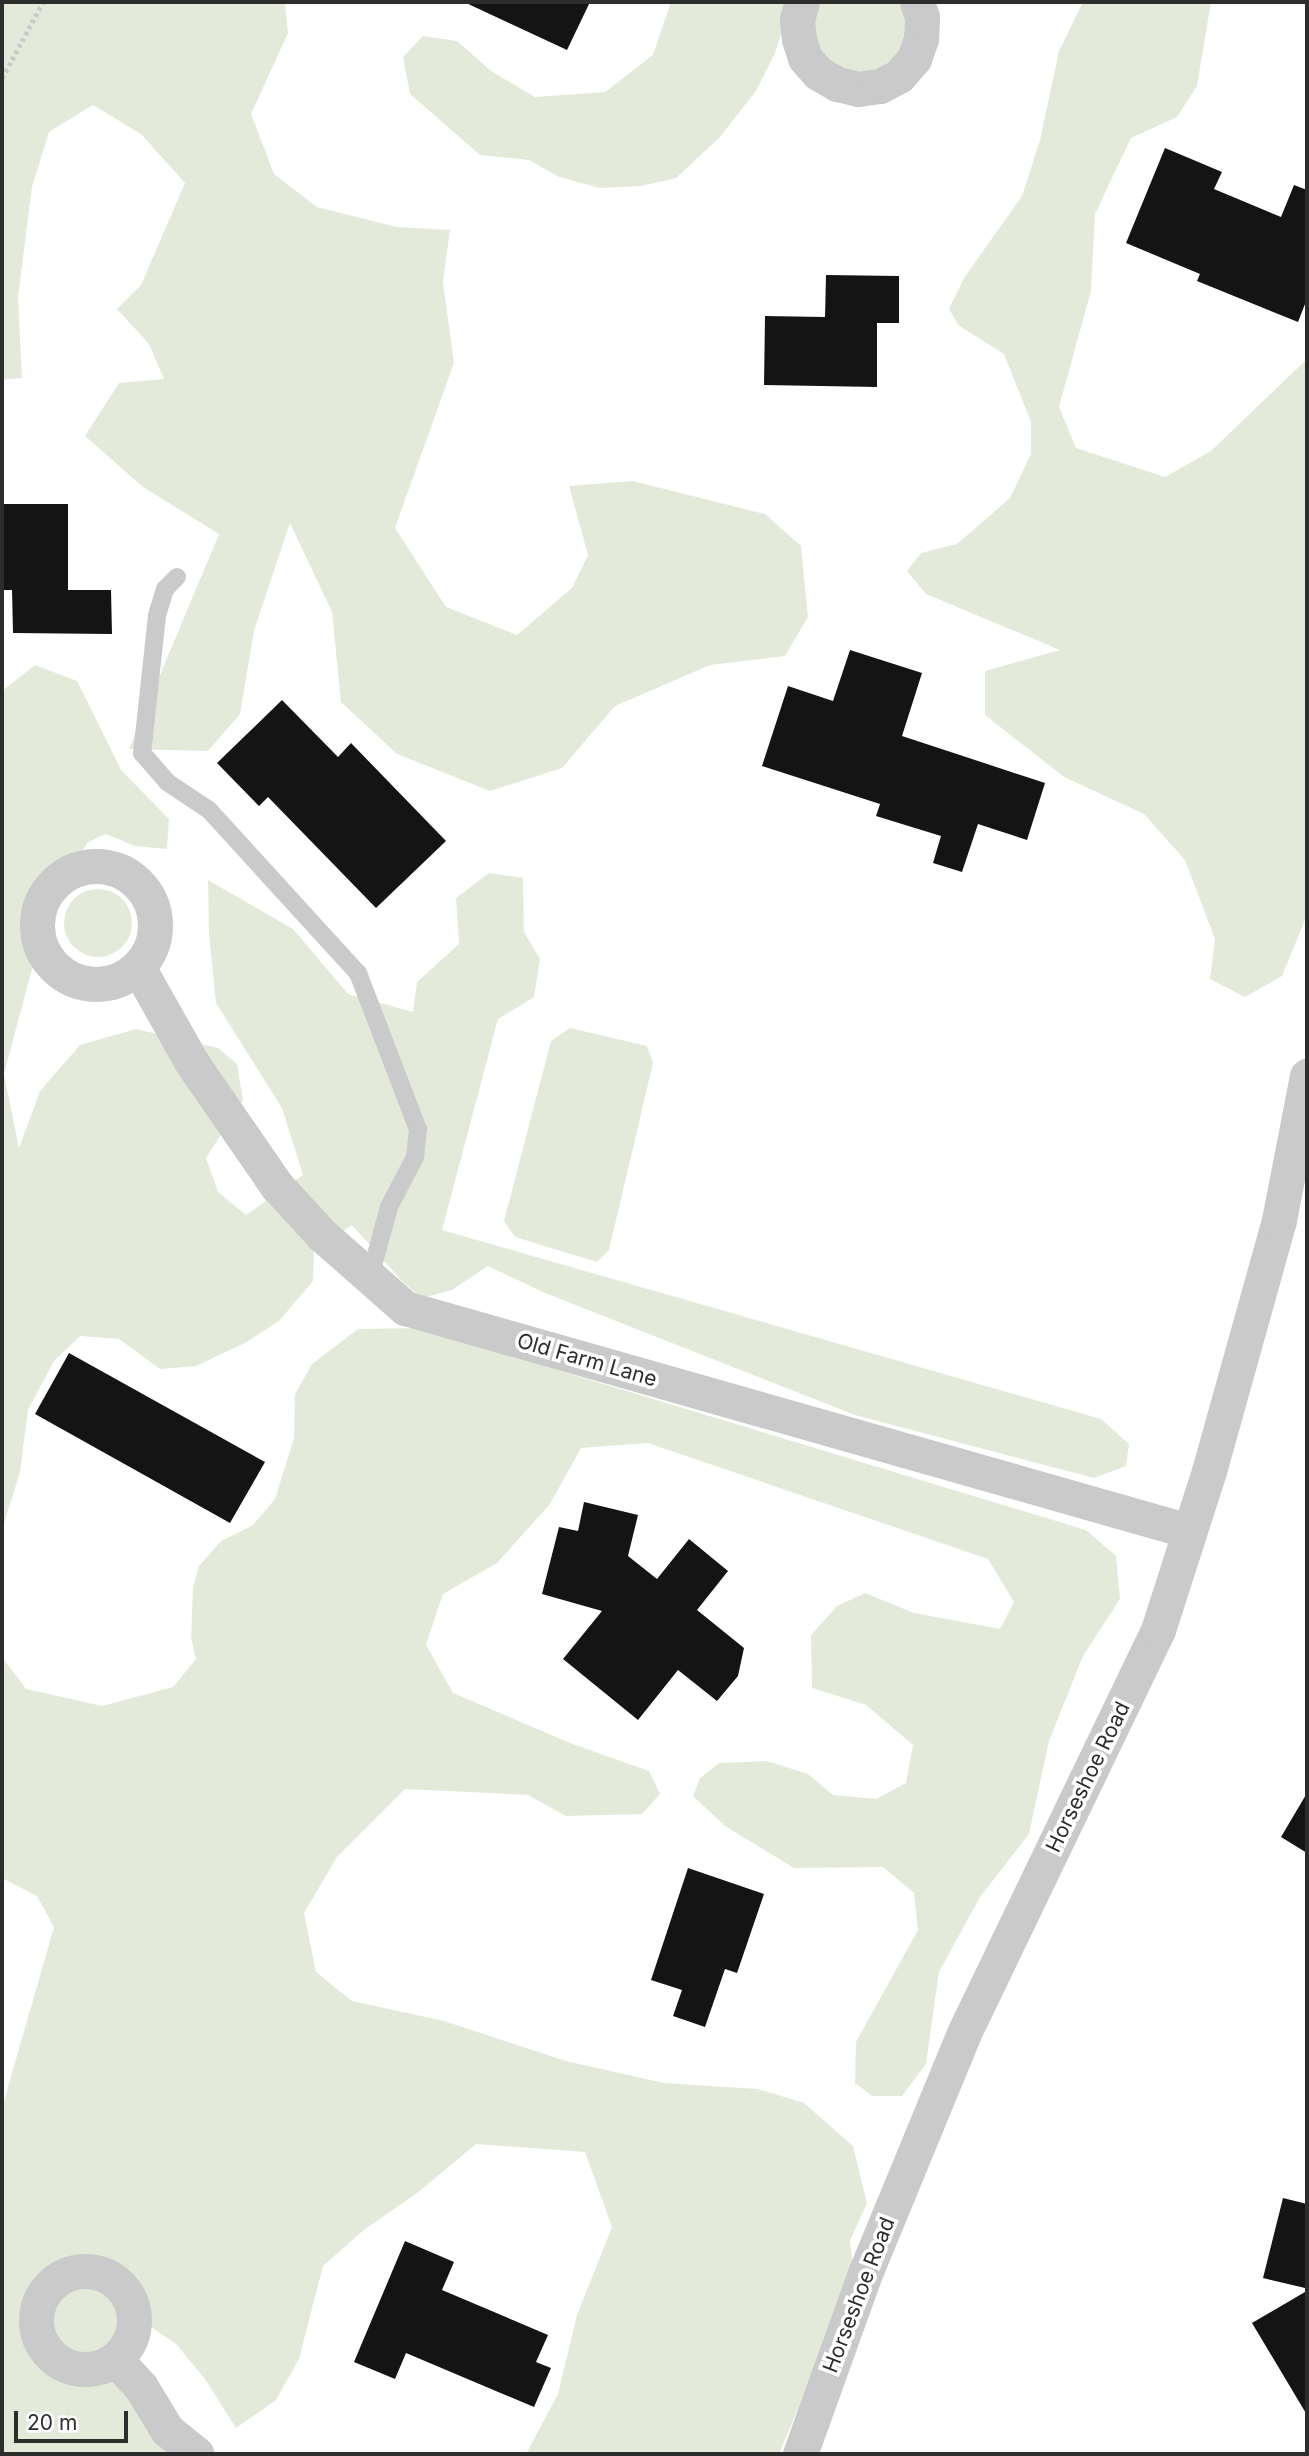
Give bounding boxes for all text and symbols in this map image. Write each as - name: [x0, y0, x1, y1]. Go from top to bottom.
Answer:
- street label: Old Farm Lane: [514, 1328, 660, 1392]
- street label: Horseshoe Road: [1041, 1698, 1135, 1856]
- street label: Horseshoe Road: [818, 2214, 900, 2376]
- scale bar: [18, 2396, 131, 2440]
- text: 20 m: [27, 2410, 77, 2435]

